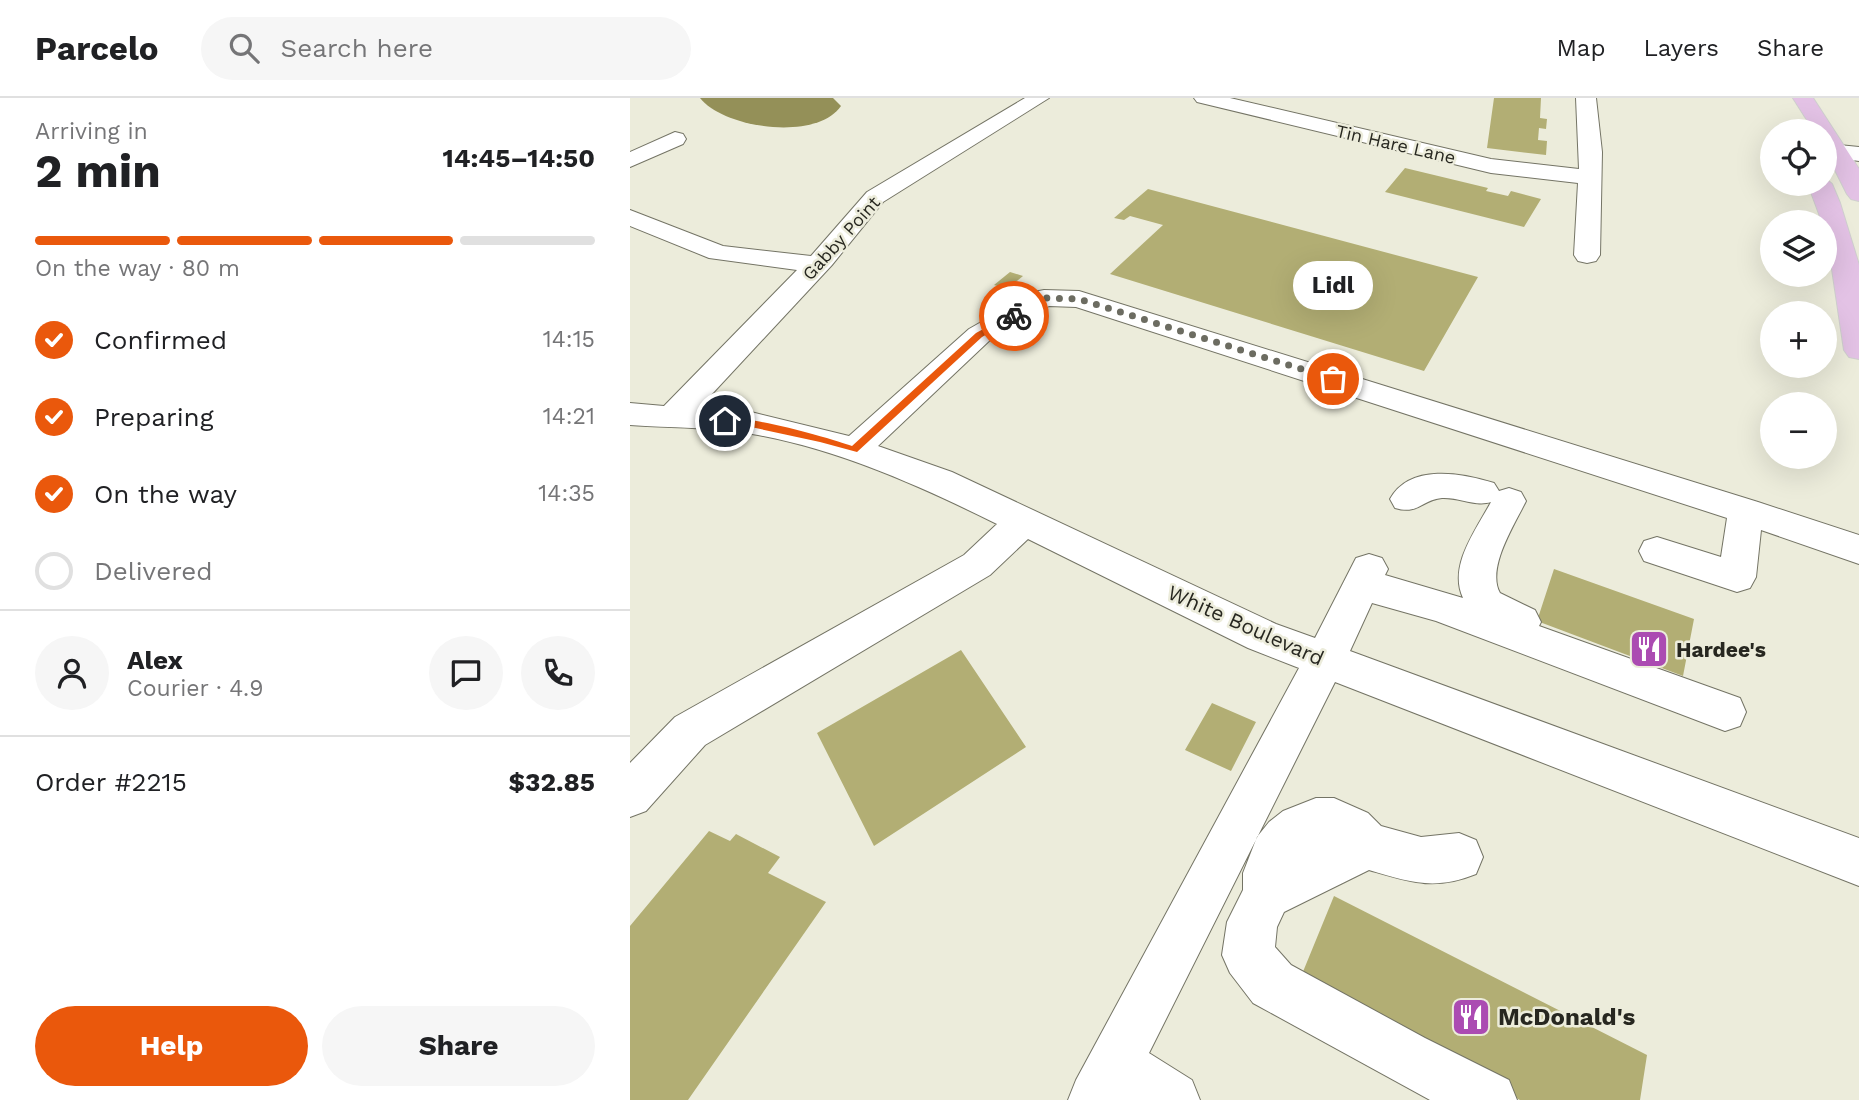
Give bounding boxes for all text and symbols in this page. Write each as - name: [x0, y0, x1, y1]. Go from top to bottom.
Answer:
- search box: [201, 17, 691, 80]
- text: Parcelo: [35, 29, 159, 68]
- icon: search: [225, 29, 263, 67]
- text: Search here: [281, 33, 433, 63]
- text: Map: [1557, 34, 1605, 62]
- text: Layers: [1643, 34, 1719, 62]
- text: Share: [1757, 34, 1824, 62]
- text: Arriving in: [35, 118, 148, 145]
- map controls: [1760, 119, 1837, 469]
- button: locate: [1760, 119, 1837, 196]
- street label: Tin Hare Lane: [1334, 120, 1458, 168]
- text: 14:45–14:50: [442, 143, 595, 173]
- text: 2 min: [35, 144, 161, 198]
- street label: Gabby Point: [798, 191, 884, 284]
- button: layers: [1760, 210, 1837, 287]
- text: On the way · 80 m: [35, 255, 240, 282]
- callout: Lidl: [1293, 260, 1373, 309]
- text: Lidl: [1312, 272, 1354, 299]
- courier: [979, 281, 1049, 351]
- icon: bike: [995, 297, 1033, 335]
- button: +: [1760, 301, 1837, 378]
- icon: check: [35, 321, 73, 359]
- text: Confirmed: [94, 325, 227, 355]
- text: 14:15: [543, 326, 595, 353]
- pin: [1303, 349, 1363, 409]
- icon: bag: [1314, 360, 1352, 398]
- pin: [695, 391, 755, 451]
- button: −: [1760, 392, 1837, 469]
- icon: check: [35, 398, 73, 436]
- text: Preparing: [94, 402, 214, 432]
- icon: home: [706, 402, 744, 440]
- text: 14:21: [543, 403, 595, 430]
- icon: check: [35, 475, 73, 513]
- text: On the way: [94, 479, 237, 509]
- text: 14:35: [538, 480, 595, 507]
- text: Delivered: [94, 556, 213, 586]
- street label: White Boulevard: [1164, 579, 1328, 671]
- restaurant icon: Hardee's: [1628, 628, 1670, 670]
- button: person: [35, 636, 109, 710]
- button: chat: [429, 636, 503, 710]
- button: phone: [521, 636, 595, 710]
- place label: Hardee's: [1676, 637, 1766, 662]
- text: Alex: [127, 645, 183, 675]
- text: Courier · 4.9: [127, 675, 263, 702]
- text: Order #2215: [35, 767, 187, 797]
- text: $32.85: [508, 767, 595, 797]
- restaurant icon: McDonald's: [1450, 996, 1492, 1038]
- place label: McDonald's: [1498, 1003, 1636, 1031]
- button: Help: [35, 1006, 308, 1086]
- button: Share: [322, 1006, 595, 1086]

